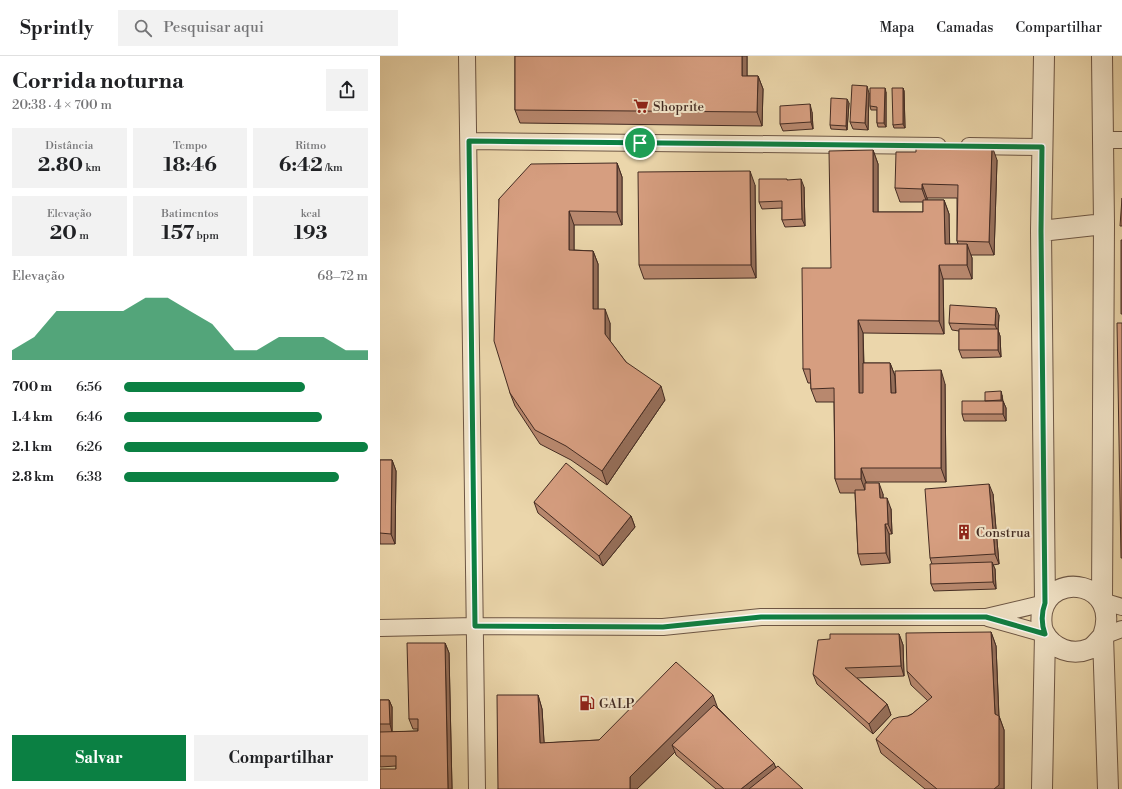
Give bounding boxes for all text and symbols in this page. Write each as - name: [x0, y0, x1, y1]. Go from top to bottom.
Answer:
- search box: [118, 10, 398, 46]
- text: Sprintly: [20, 16, 94, 40]
- icon: search: [132, 17, 154, 39]
- text: Pesquisar aqui: [164, 18, 264, 37]
- text: Mapa: [880, 19, 914, 37]
- text: Camadas: [936, 19, 993, 37]
- text: Compartilhar: [1015, 19, 1102, 37]
- text: Corrida noturna: [12, 68, 184, 95]
- button: share: [326, 69, 368, 111]
- text: 20:38 · 4 × 700 m: [12, 97, 112, 113]
- supermarket icon: Shoprite: [632, 97, 650, 115]
- place label: Shoprite: [653, 99, 705, 115]
- pin: [623, 126, 657, 160]
- icon: arrive: [629, 132, 651, 154]
- text: Distância: [45, 139, 93, 153]
- text: Tempo: [173, 139, 207, 153]
- text: Ritmo: [295, 139, 326, 153]
- text: 2.80: [38, 153, 83, 178]
- text: 18:46: [163, 153, 217, 178]
- text: 6:42: [279, 153, 323, 178]
- text: km: [83, 161, 101, 175]
- text: /km: [323, 161, 343, 175]
- text: Elevação: [47, 207, 92, 221]
- text: Batimentos: [161, 207, 219, 221]
- text: kcal: [301, 207, 321, 221]
- text: 20: [50, 221, 77, 246]
- text: 157: [161, 221, 194, 246]
- text: 193: [294, 221, 328, 246]
- text: m: [77, 229, 89, 243]
- text: bpm: [194, 229, 219, 243]
- text: Elevação: [12, 268, 65, 284]
- text: 68–72 m: [317, 268, 368, 284]
- text: 700 m: [12, 379, 52, 395]
- text: 6:56: [76, 379, 102, 395]
- text: 1.4 km: [12, 409, 53, 425]
- text: 6:46: [76, 409, 102, 425]
- text: 2.1 km: [12, 439, 52, 455]
- text: 6:26: [76, 439, 102, 455]
- text: 2.8 km: [12, 469, 54, 485]
- text: 6:38: [76, 469, 102, 485]
- building icon: Construa: [955, 523, 973, 541]
- place label: Construa: [976, 525, 1031, 541]
- fuel station icon: GALP: [578, 694, 596, 712]
- place label: GALP: [599, 696, 635, 712]
- button: Salvar: [12, 735, 186, 781]
- button: Compartilhar: [194, 735, 368, 781]

